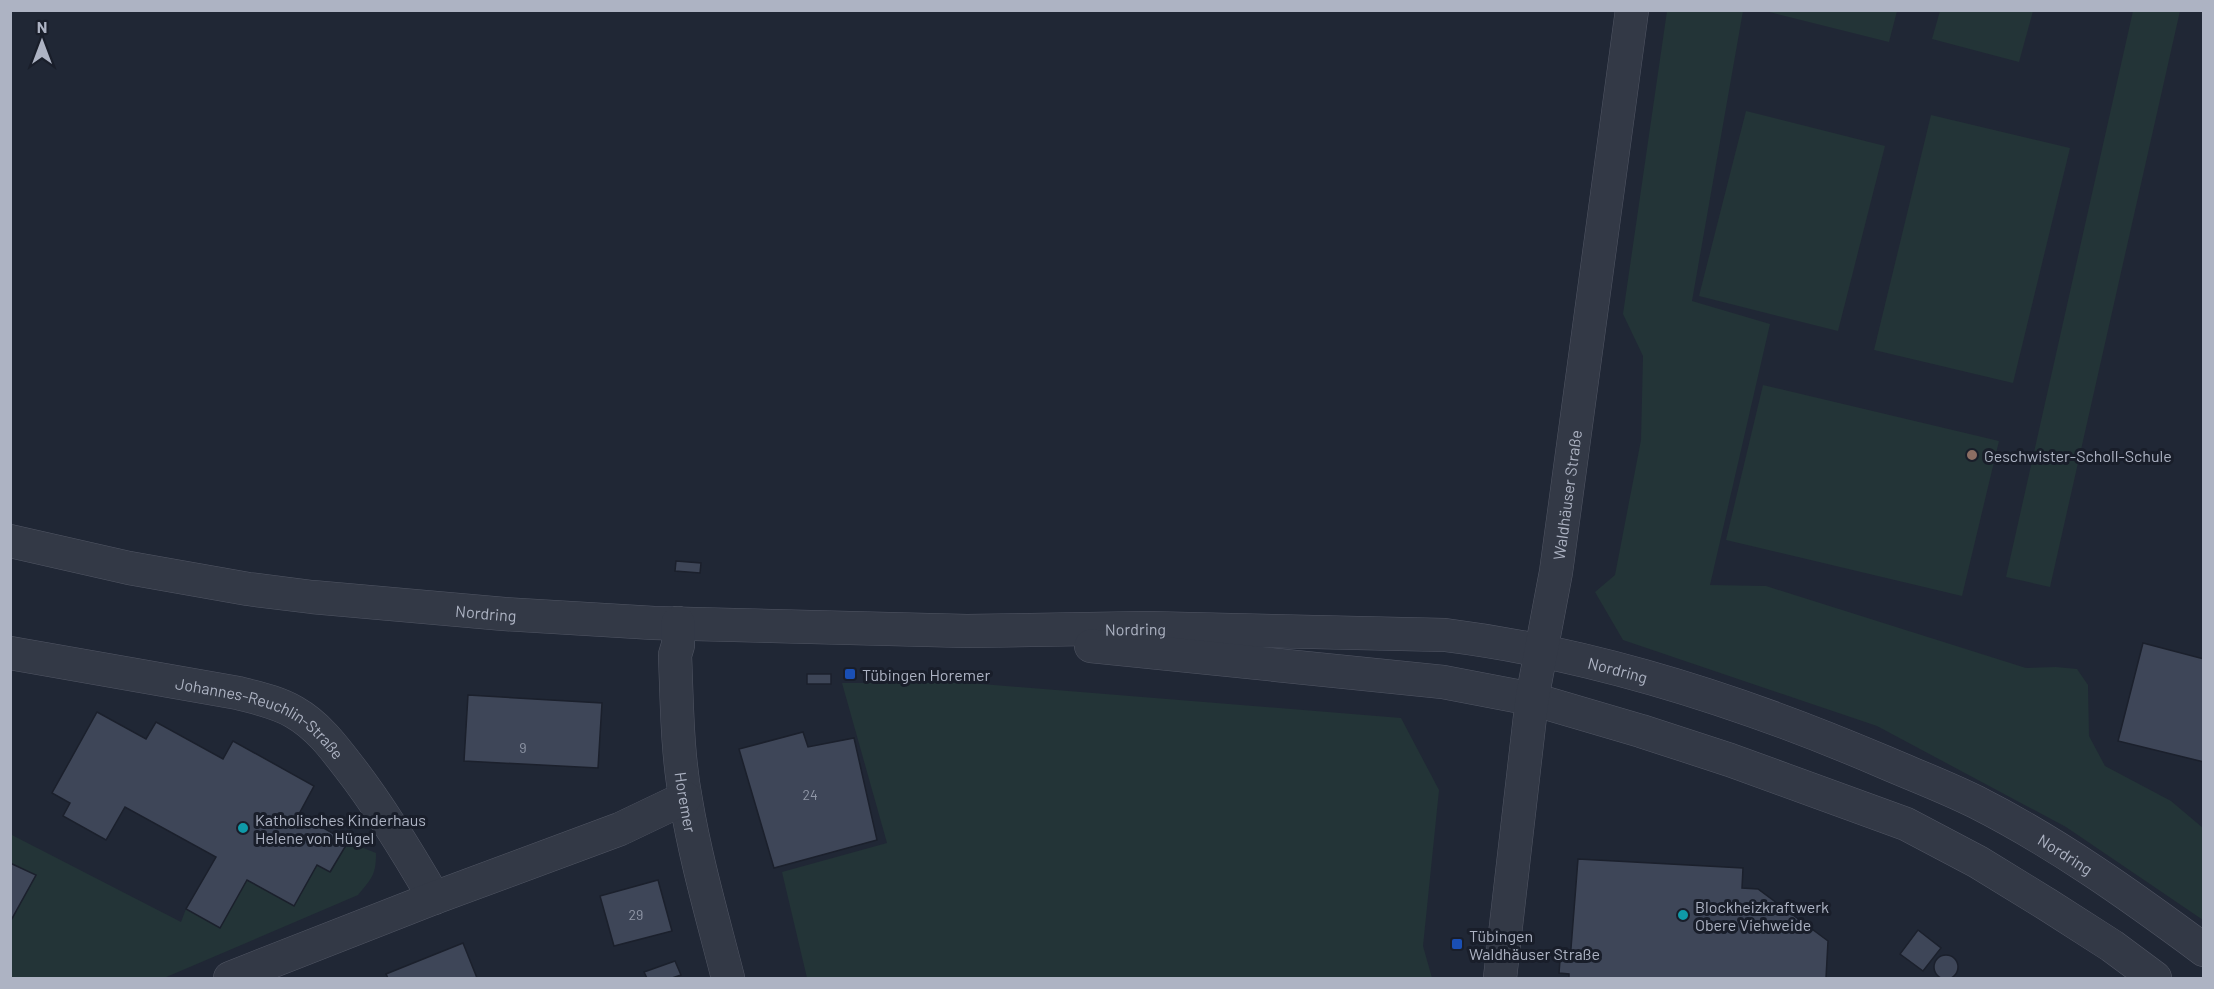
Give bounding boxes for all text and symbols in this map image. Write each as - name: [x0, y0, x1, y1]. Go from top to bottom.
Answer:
- north arrow: [12, 12, 72, 72]
- text: N: [37, 17, 47, 36]
- street label: Waldhäuser Straße: [1548, 429, 1585, 561]
- place label: Geschwister-Scholl-Schule: [1984, 446, 2172, 465]
- marker: Geschwister-Scholl-Schule: [1965, 448, 1979, 462]
- street label: Nordring: [455, 600, 517, 624]
- street label: Nordring: [1105, 618, 1166, 638]
- street label: Nordring: [1586, 652, 1650, 686]
- place label: Tübingen Horemer: [862, 665, 990, 684]
- marker: Tübingen Horemer: [843, 667, 857, 681]
- street label: Johannes-Reuchlin-Straße: [174, 673, 348, 762]
- house number: 9: [519, 739, 527, 756]
- street label: Horemer: [672, 771, 701, 834]
- house number: 24: [802, 786, 818, 803]
- place label: Katholisches Kinderhaus Helene von Hügel: [255, 810, 426, 847]
- marker: Katholisches Kinderhaus Helene von Hügel: [236, 821, 250, 835]
- street label: Nordring: [2035, 829, 2097, 878]
- place label: Blockheizkraftwerk Obere Viehweide: [1695, 897, 1829, 934]
- house number: 29: [629, 906, 643, 923]
- marker: Blockheizkraftwerk Obere Viehweide: [1676, 908, 1690, 922]
- place label: Tübingen Waldhäuser Straße: [1469, 926, 1600, 963]
- marker: Tübingen Waldhäuser Straße: [1450, 937, 1464, 951]

